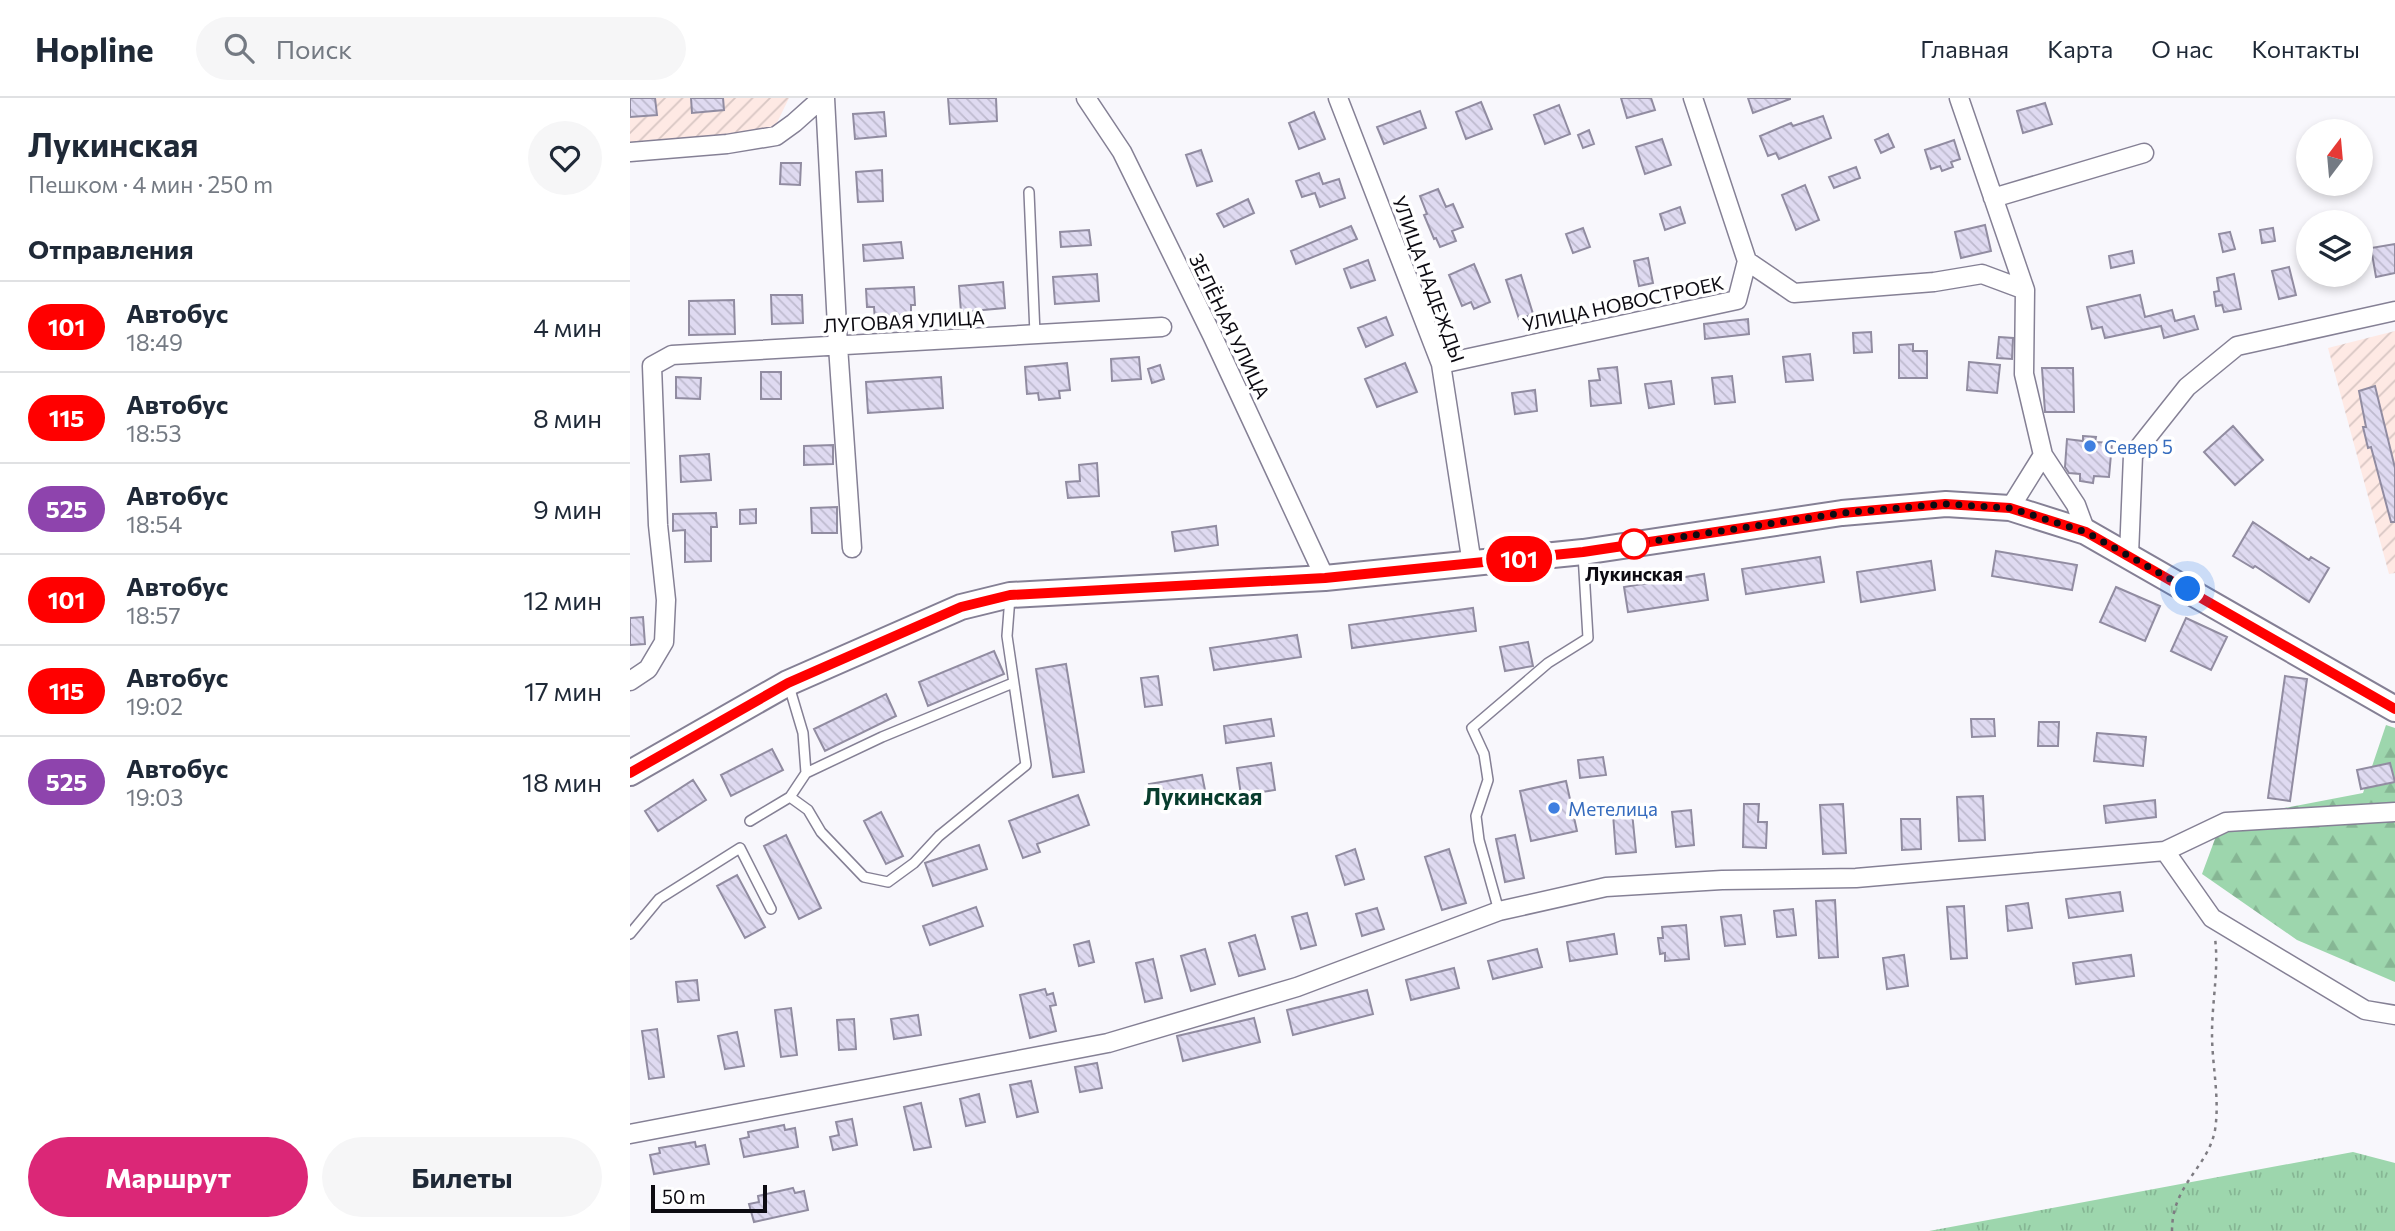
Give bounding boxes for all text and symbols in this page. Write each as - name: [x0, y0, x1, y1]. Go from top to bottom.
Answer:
- search box: [196, 17, 686, 80]
- text: Hopline: [35, 28, 154, 69]
- icon: search: [220, 29, 258, 67]
- text: Поиск: [276, 33, 352, 64]
- text: Главная: [1920, 34, 2009, 63]
- text: Карта: [2047, 34, 2113, 63]
- text: О нас: [2151, 34, 2213, 63]
- text: Контакты: [2251, 34, 2360, 63]
- north arrow: [2296, 119, 2373, 196]
- map controls: [2296, 119, 2373, 287]
- button: heart: [528, 121, 602, 195]
- text: Лукинская: [28, 123, 199, 164]
- text: Пешком · 4 мин · 250 m: [28, 170, 273, 198]
- street label: УЛИЦА НАДЕЖДЫ: [1388, 192, 1470, 366]
- button: layers: [2296, 210, 2373, 287]
- text: Отправления: [28, 233, 194, 264]
- street label: ЗЕЛЁНАЯ УЛИЦА: [1185, 250, 1275, 402]
- street label: УЛИЦА НОВОСТРОЕК: [1520, 270, 1726, 336]
- text: Автобус: [126, 297, 228, 328]
- street label: ЛУГОВАЯ УЛИЦА: [823, 305, 985, 337]
- text: 4 мин: [533, 311, 602, 342]
- text: 101: [48, 312, 85, 341]
- text: 18:49: [126, 328, 183, 356]
- text: Автобус: [126, 388, 228, 419]
- text: 8 мин: [533, 402, 602, 433]
- text: 115: [49, 403, 84, 432]
- text: 18:53: [126, 419, 182, 447]
- place label: Север 5: [2104, 435, 2173, 458]
- marker: Север 5: [2082, 438, 2098, 454]
- text: Автобус: [126, 479, 228, 510]
- text: 9 мин: [533, 493, 602, 524]
- text: 525: [46, 494, 87, 523]
- text: 18:54: [126, 510, 182, 538]
- marker: Лукинская: [1619, 529, 1649, 559]
- line badge: 101: [1479, 536, 1559, 582]
- text: 101: [1500, 544, 1538, 573]
- place label: Лукинская: [1585, 562, 1683, 585]
- text: Автобус: [126, 570, 228, 601]
- your location: [2170, 571, 2205, 606]
- text: 12 мин: [523, 584, 602, 615]
- text: 101: [48, 585, 85, 614]
- text: 18:57: [126, 601, 181, 629]
- text: Автобус: [126, 661, 228, 692]
- text: 17 мин: [524, 675, 602, 706]
- text: 115: [49, 676, 84, 705]
- text: 19:02: [126, 692, 183, 720]
- text: Автобус: [126, 752, 228, 783]
- text: 18 мин: [522, 766, 602, 797]
- text: 525: [46, 767, 87, 796]
- district label: Лукинская: [1144, 782, 1262, 810]
- text: 19:03: [126, 783, 183, 811]
- place label: Метелица: [1568, 797, 1658, 820]
- marker: Метелица: [1546, 800, 1562, 816]
- button: Маршрут: [28, 1137, 308, 1217]
- button: Билеты: [322, 1137, 602, 1217]
- scale bar: [651, 1182, 766, 1214]
- text: 50 m: [662, 1185, 706, 1208]

